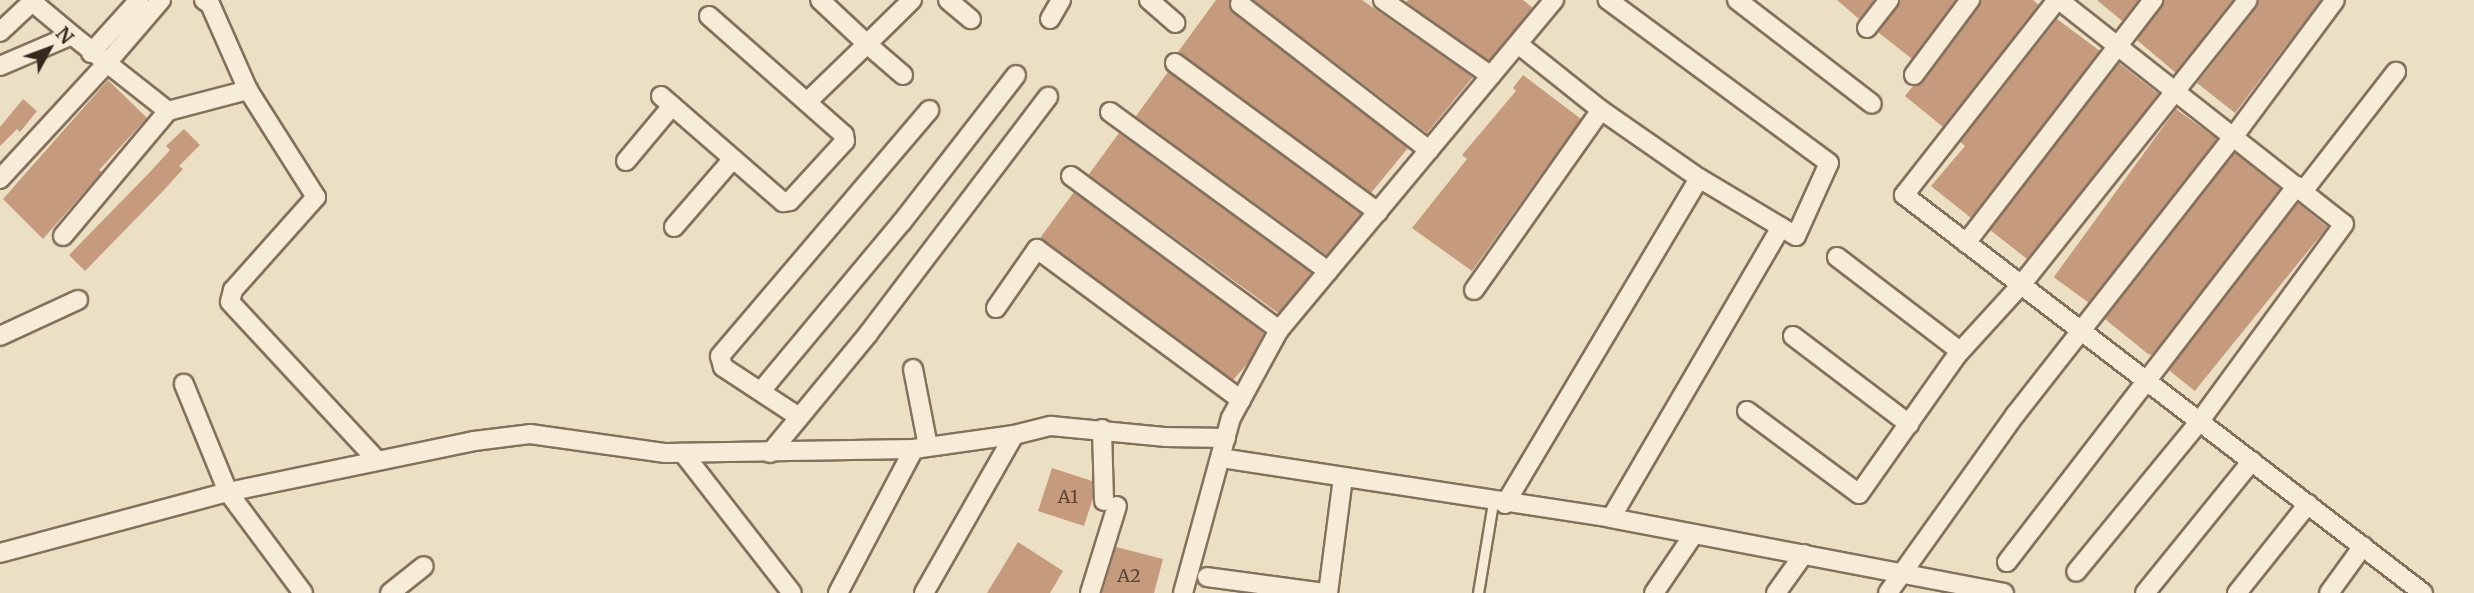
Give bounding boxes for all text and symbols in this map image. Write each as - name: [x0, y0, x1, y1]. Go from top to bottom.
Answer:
- north arrow: [14, 14, 84, 84]
- text: N: [51, 22, 79, 49]
- house number: A1: [1058, 486, 1078, 508]
- house number: A2: [1117, 565, 1141, 587]

